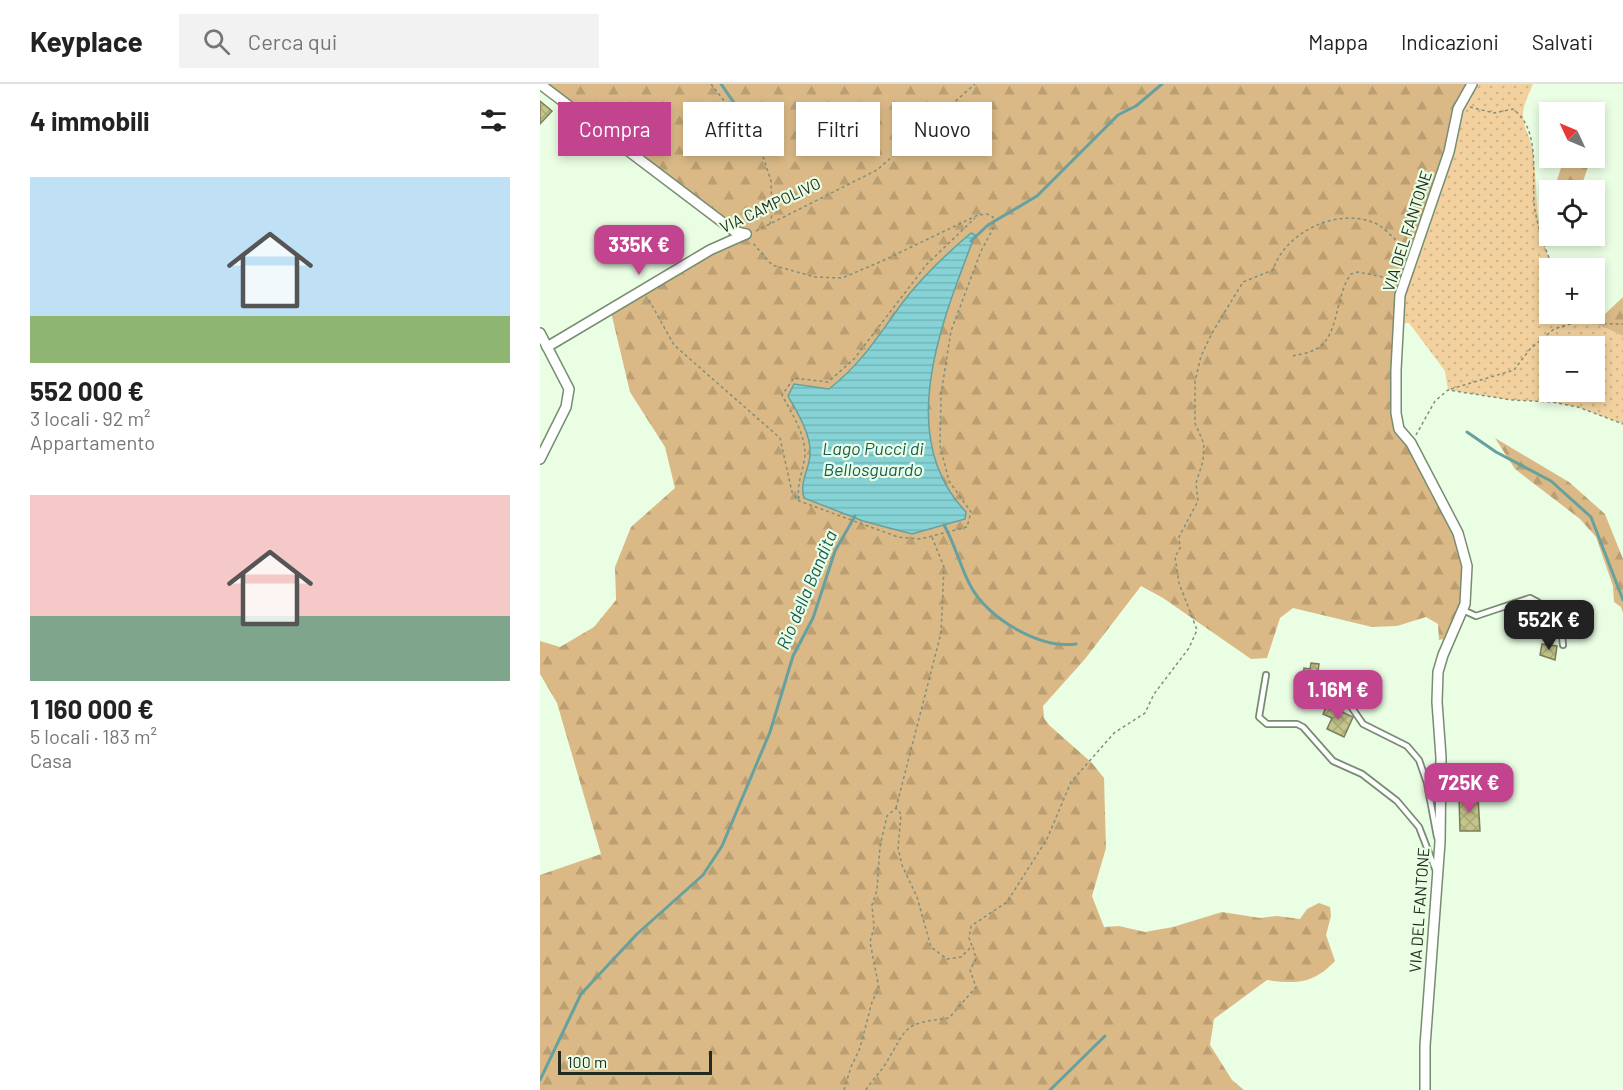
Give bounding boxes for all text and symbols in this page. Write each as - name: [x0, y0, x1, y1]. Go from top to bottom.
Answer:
- search box: [179, 14, 599, 68]
- text: Keyplace: [30, 24, 143, 58]
- icon: search: [200, 25, 233, 58]
- text: Cerca qui: [248, 28, 337, 54]
- text: Mappa: [1308, 29, 1368, 54]
- text: Indicazioni: [1401, 29, 1499, 54]
- text: Salvati: [1532, 29, 1593, 54]
- chip: Compra: [558, 102, 671, 156]
- chip: Affitta: [683, 102, 784, 156]
- chip: Filtri: [796, 102, 880, 156]
- chip: Nuovo: [892, 102, 992, 156]
- north arrow: [1539, 102, 1605, 168]
- map controls: [1539, 102, 1605, 402]
- icon: filters: [477, 104, 510, 137]
- text: 4 immobili: [30, 105, 150, 136]
- street label: VIA DEL FANTONE: [1378, 168, 1435, 294]
- street label: VIA CAMPOLIVO: [716, 173, 823, 236]
- button: locate: [1539, 180, 1605, 246]
- icon: home: [216, 216, 324, 324]
- pin: 335K €: [590, 225, 688, 276]
- text: 335K €: [608, 232, 670, 256]
- button: +: [1539, 258, 1605, 324]
- button: −: [1539, 336, 1605, 402]
- text: 552 000 €: [30, 375, 144, 406]
- text: 3 locali · 92 m²: [30, 406, 151, 430]
- text: Appartamento: [30, 430, 155, 454]
- water label: Lago Pucci di Bellosguardo: [822, 437, 924, 480]
- water label: Rio della Bandita: [771, 527, 841, 652]
- icon: home: [216, 534, 324, 642]
- pin: 552K €: [1500, 600, 1598, 651]
- text: 552K €: [1518, 607, 1580, 631]
- pin: 1.16M €: [1283, 670, 1393, 721]
- text: 1.16M €: [1307, 677, 1369, 701]
- text: 1 160 000 €: [30, 693, 154, 724]
- text: 5 locali · 183 m²: [30, 724, 157, 748]
- text: Casa: [30, 748, 72, 772]
- pin: 725K €: [1420, 763, 1518, 814]
- text: 725K €: [1438, 770, 1500, 794]
- street label: VIA DEL FANTONE: [1405, 847, 1432, 973]
- scale bar: [558, 1048, 712, 1076]
- text: 100 m: [567, 1052, 607, 1071]

